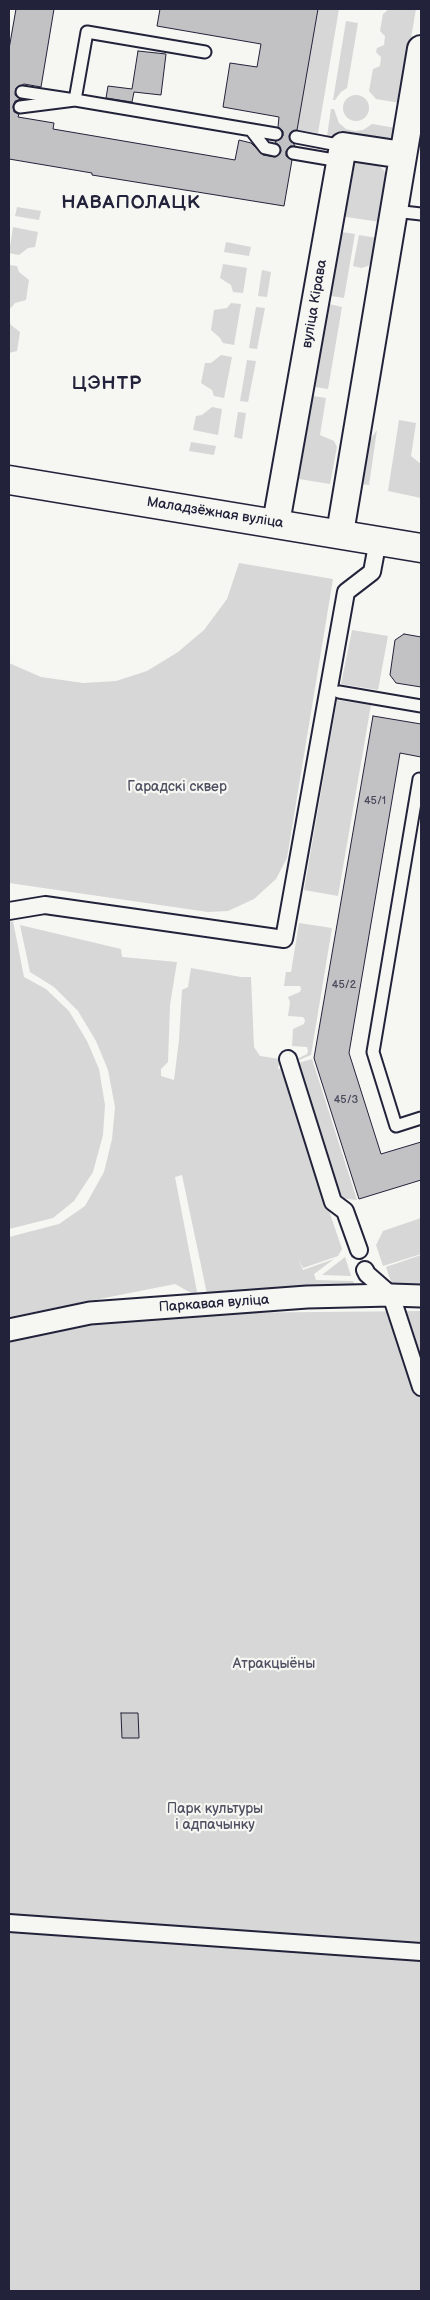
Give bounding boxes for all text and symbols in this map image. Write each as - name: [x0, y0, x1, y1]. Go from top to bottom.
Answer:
- district label: НАВАПОЛАЦК: [60, 192, 202, 214]
- street label: вуліца Кірава: [299, 258, 331, 350]
- district label: ЦЭНТР: [71, 373, 143, 395]
- street label: Маладзёжная вуліца: [145, 494, 285, 532]
- park label: Гарадскі сквер: [127, 779, 227, 795]
- house number: 45/1: [364, 794, 386, 808]
- house number: 45/2: [332, 978, 356, 992]
- house number: 45/3: [334, 1093, 358, 1107]
- street label: Паркавая вуліца: [158, 1292, 270, 1316]
- park label: Атракцыёны: [233, 1656, 315, 1672]
- park label: Парк культуры і адпачынку: [167, 1801, 263, 1834]

